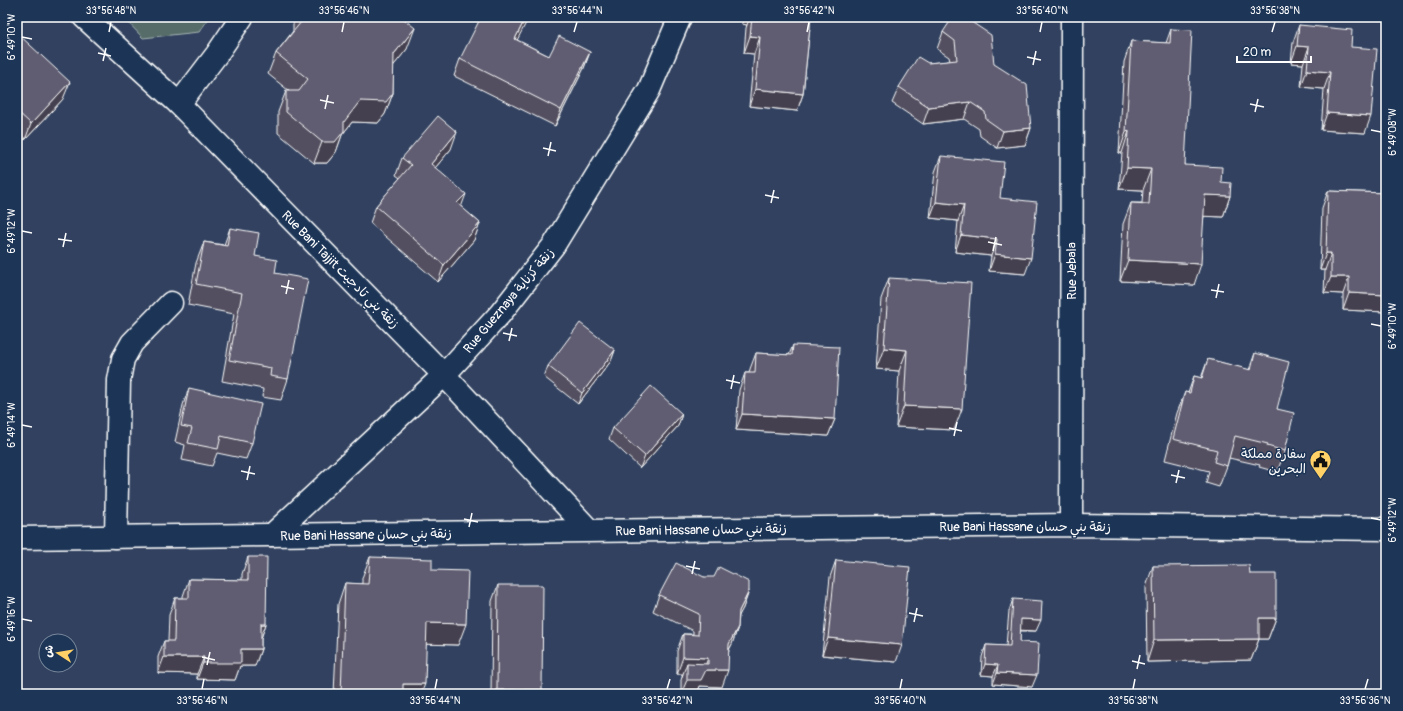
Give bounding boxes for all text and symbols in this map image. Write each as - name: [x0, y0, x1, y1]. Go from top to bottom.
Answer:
- text: 33°56'48"N: [86, 5, 136, 17]
- text: 33°56'46"N: [318, 5, 370, 17]
- text: 33°56'44"N: [551, 5, 603, 17]
- text: 33°56'42"N: [784, 5, 835, 17]
- text: 33°56'40"N: [1016, 5, 1068, 17]
- text: 33°56'38"N: [1250, 5, 1300, 17]
- text: 6°49'10"W: [6, 13, 18, 60]
- scale bar: [1237, 38, 1311, 64]
- text: 20 m: [1243, 45, 1272, 60]
- text: 6°49'08"W: [1387, 108, 1399, 156]
- street label: Rue Bani Tajjit زنقة بني تادجيت: [276, 207, 403, 334]
- text: 6°49'12"W: [6, 208, 18, 254]
- street label: Rue Jebala: [1064, 242, 1080, 300]
- street label: Rue Gueznaya زنقة كزناية: [460, 245, 558, 357]
- text: 6°49'10"W: [1387, 302, 1399, 349]
- text: 6°49'14"W: [6, 402, 18, 448]
- place label: سفارة مملكة البحرين: [1241, 446, 1306, 477]
- public building icon: سفارة مملكة البحرين: [1308, 447, 1334, 480]
- text: 6°49'12"W: [1387, 497, 1399, 543]
- street label: Rue Bani Hassane زنقة بني حسان: [939, 519, 1111, 538]
- street label: Rue Bani Hassane زنقة بني حسان: [615, 521, 787, 542]
- street label: Rue Bani Hassane زنقة بني حسان: [280, 526, 452, 547]
- text: 6°49'16"W: [6, 596, 18, 642]
- north arrow: [38, 633, 78, 673]
- text: ش: [41, 644, 56, 658]
- text: 33°56'46"N: [176, 695, 228, 707]
- text: 33°56'44"N: [409, 695, 461, 707]
- text: 33°56'42"N: [642, 695, 693, 707]
- text: 33°56'40"N: [874, 695, 926, 707]
- text: 33°56'38"N: [1108, 695, 1158, 707]
- text: 33°56'36"N: [1340, 695, 1391, 707]

